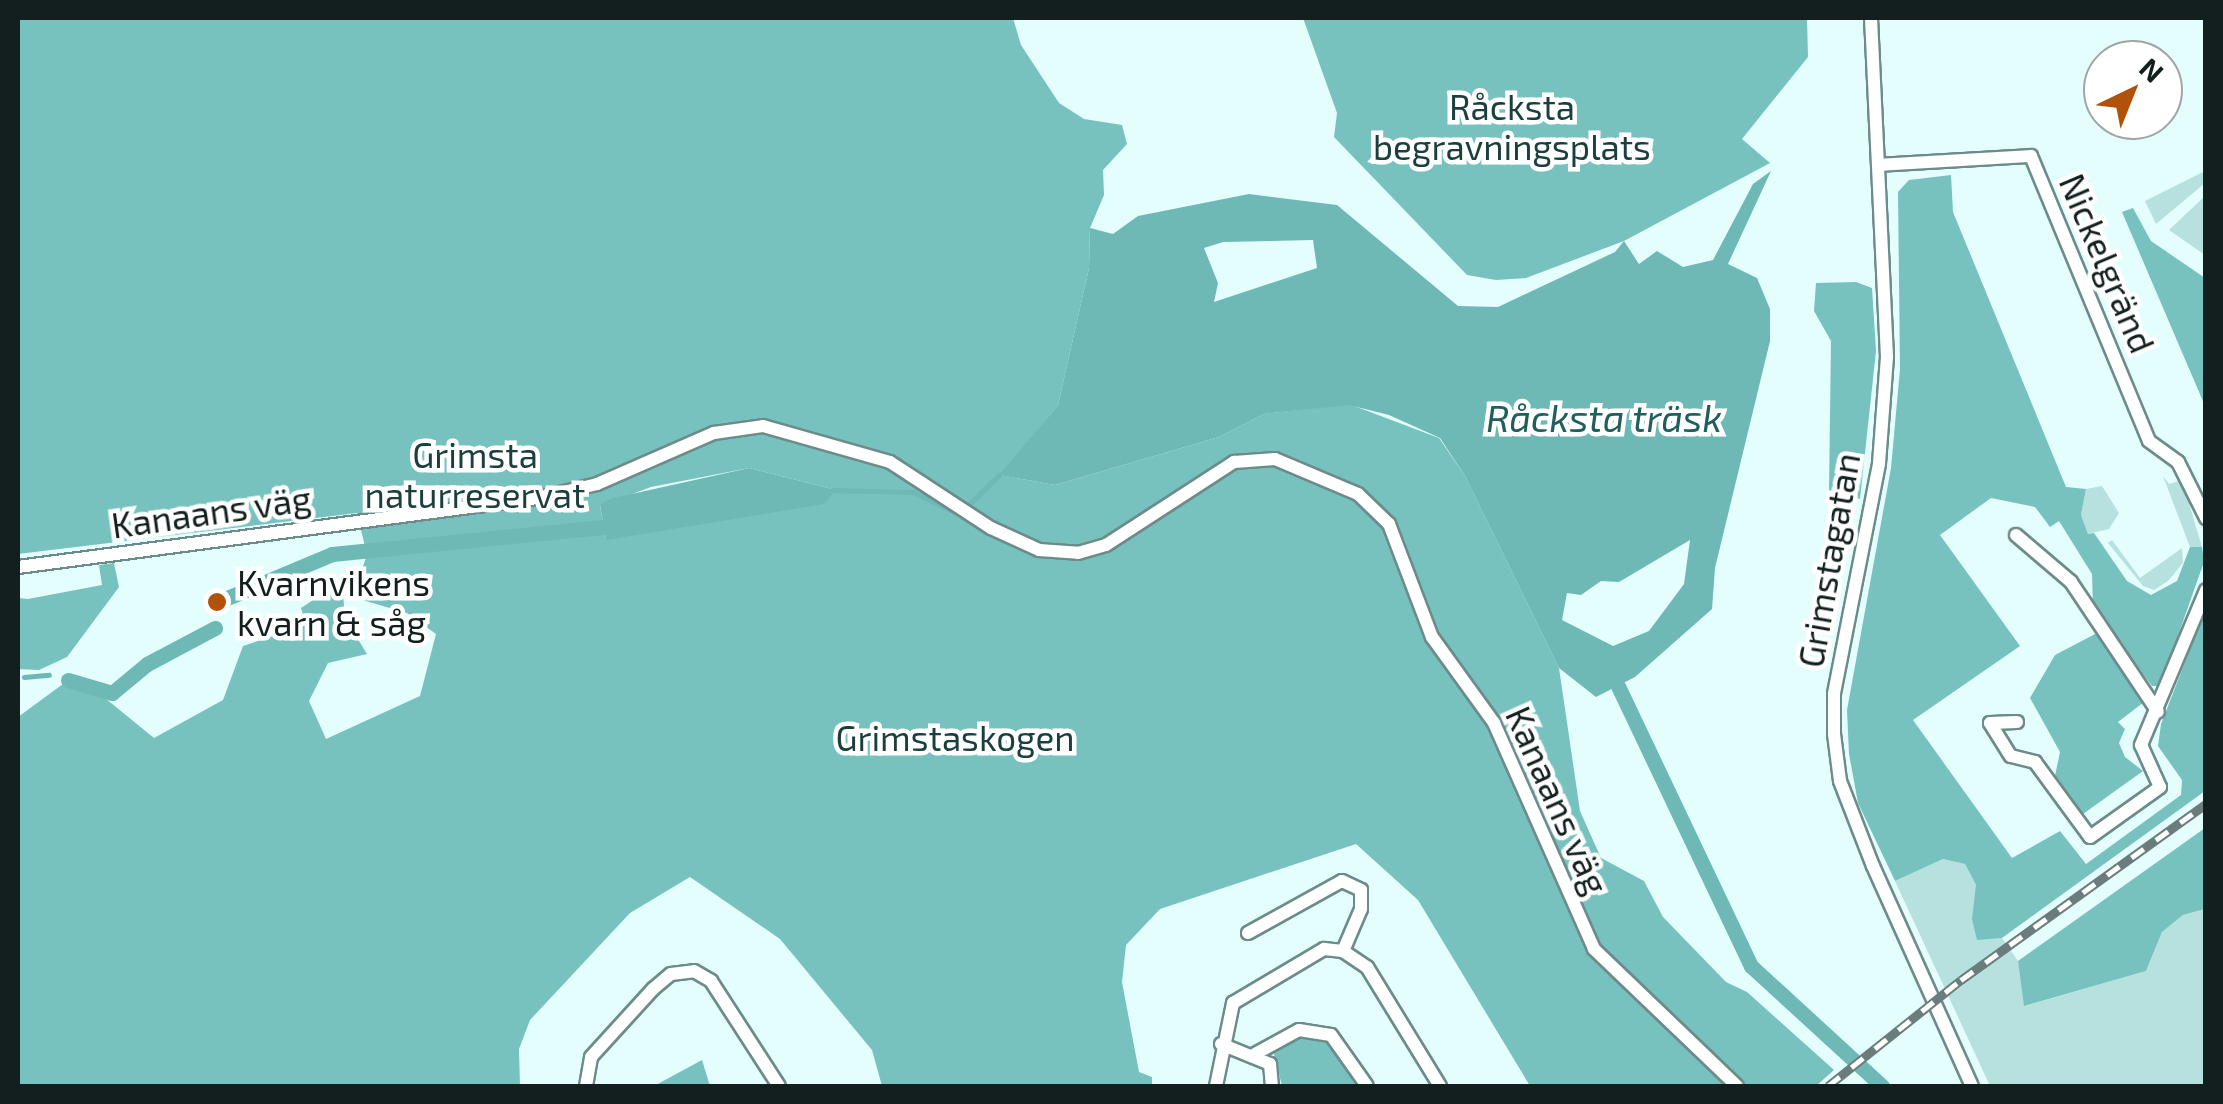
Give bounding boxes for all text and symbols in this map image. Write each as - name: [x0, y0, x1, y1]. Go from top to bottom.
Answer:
- north arrow: [2083, 40, 2183, 140]
- text: N: [2133, 50, 2171, 89]
- park label: Råcksta begravningsplats: [1373, 85, 1651, 167]
- street label: Nickelgränd: [2052, 167, 2164, 359]
- water label: Råcksta träsk: [1486, 395, 1722, 441]
- park label: Grimsta naturreservat: [365, 433, 585, 515]
- street label: Grimstagatan: [1788, 449, 1868, 671]
- street label: Kanaans väg: [108, 476, 314, 546]
- place label: Kvarnvikens kvarn & såg: [237, 561, 430, 643]
- marker: Kvarnvikens kvarn & såg: [206, 591, 228, 613]
- street label: Kanaans väg: [1498, 699, 1618, 901]
- park label: Grimstaskogen: [835, 716, 1075, 758]

